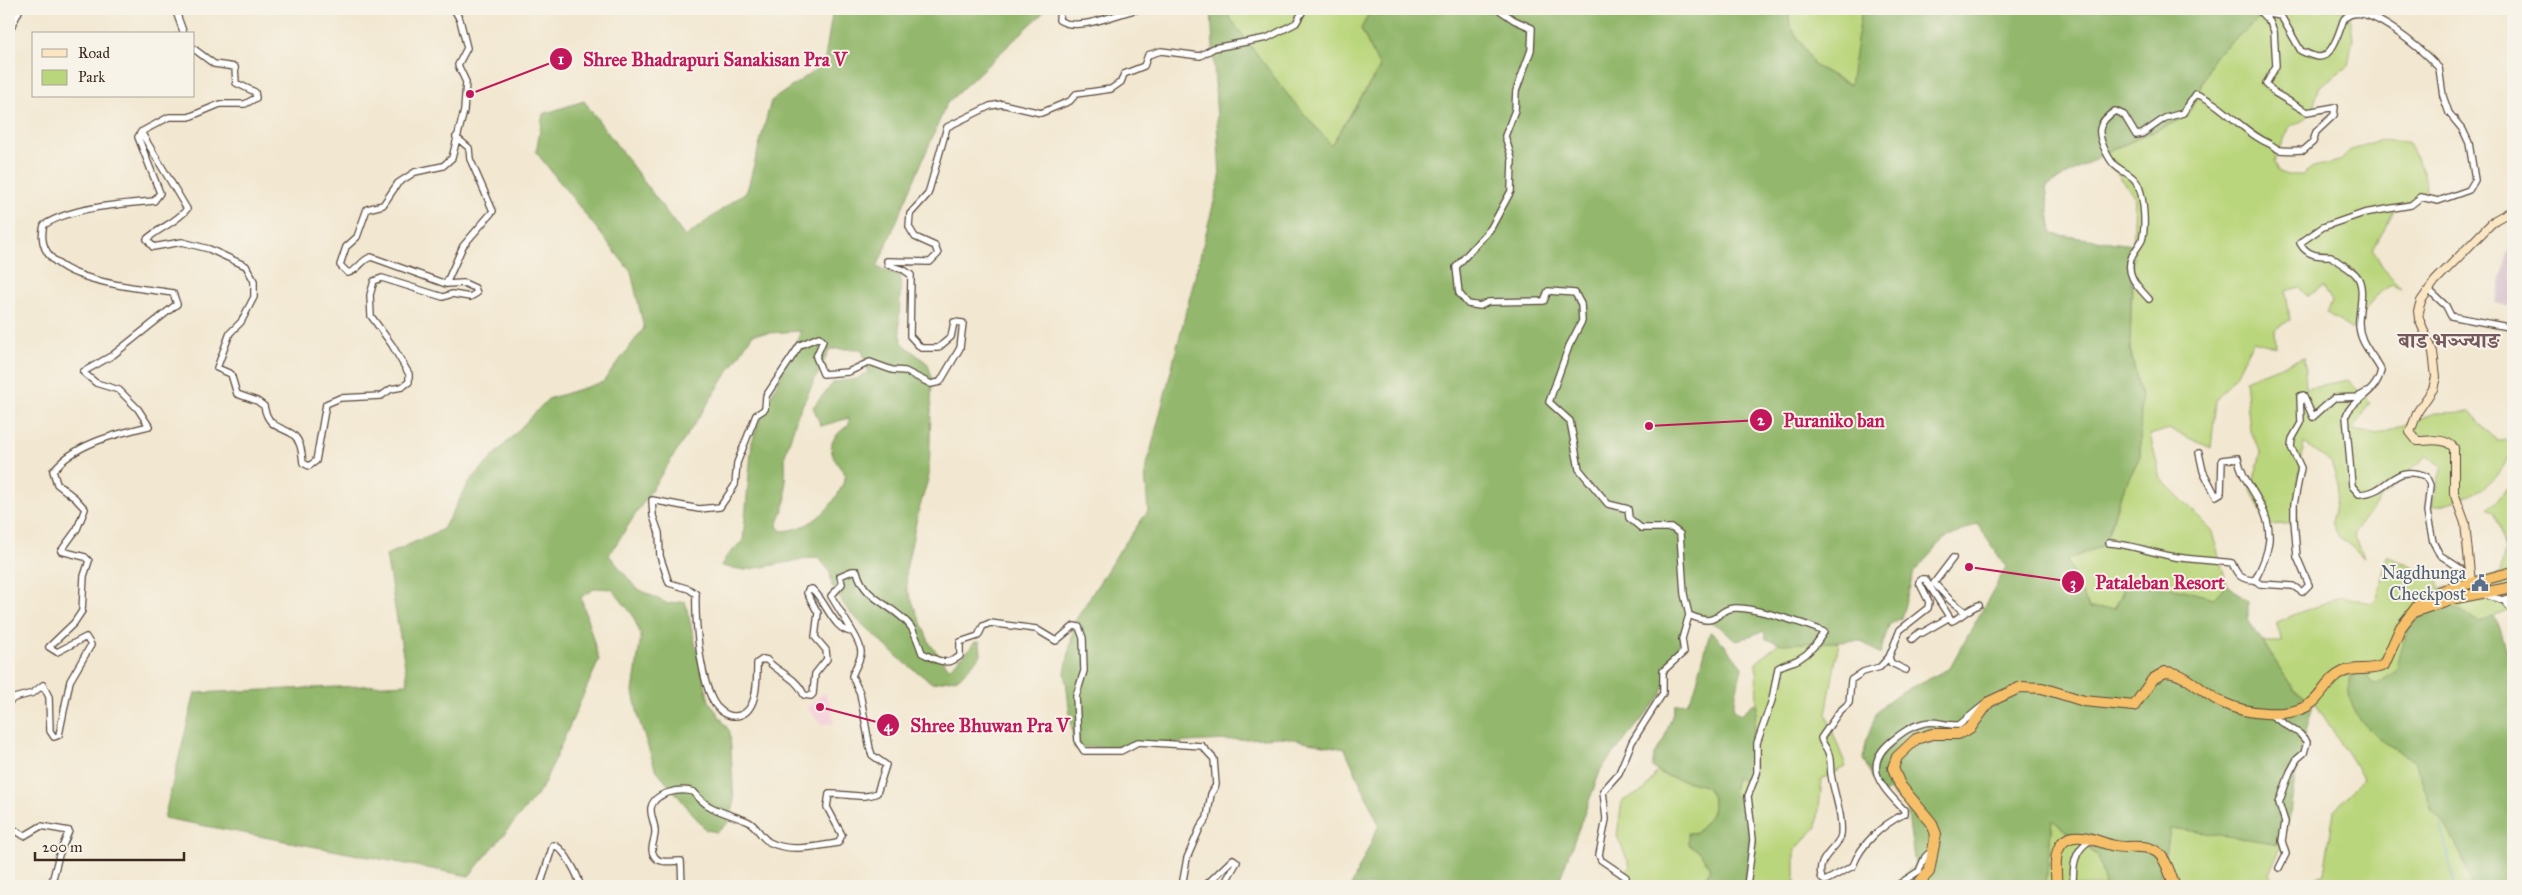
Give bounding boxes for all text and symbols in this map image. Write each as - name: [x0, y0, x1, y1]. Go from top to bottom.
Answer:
- legend: [32, 32, 195, 98]
- callout: Shree Bhadrapuri Sanakisan Pra V: [548, 42, 857, 76]
- text: Road: [78, 44, 110, 62]
- text: Shree Bhadrapuri Sanakisan Pra V: [583, 48, 849, 72]
- text: 1: [558, 50, 564, 68]
- text: Park: [78, 68, 105, 86]
- district label: बाड भञ्ज्याङ: [2396, 327, 2502, 354]
- callout: Puraniko ban: [1748, 403, 1895, 437]
- text: Puraniko ban: [1783, 409, 1886, 432]
- text: 2: [1757, 411, 1765, 429]
- place label: Nagdhunga Checkpost: [2381, 562, 2467, 605]
- callout: Pataleban Resort: [2060, 565, 2235, 599]
- text: Pataleban Resort: [2095, 571, 2225, 594]
- public building icon: Nagdhunga Checkpost: [2470, 573, 2490, 593]
- text: 3: [2070, 574, 2076, 593]
- callout: Shree Bhuwan Pra V: [876, 708, 1080, 742]
- text: Shree Bhuwan Pra V: [910, 714, 1072, 737]
- text: 4: [884, 717, 893, 736]
- scale bar: [35, 830, 184, 862]
- text: 200 m: [42, 838, 83, 856]

